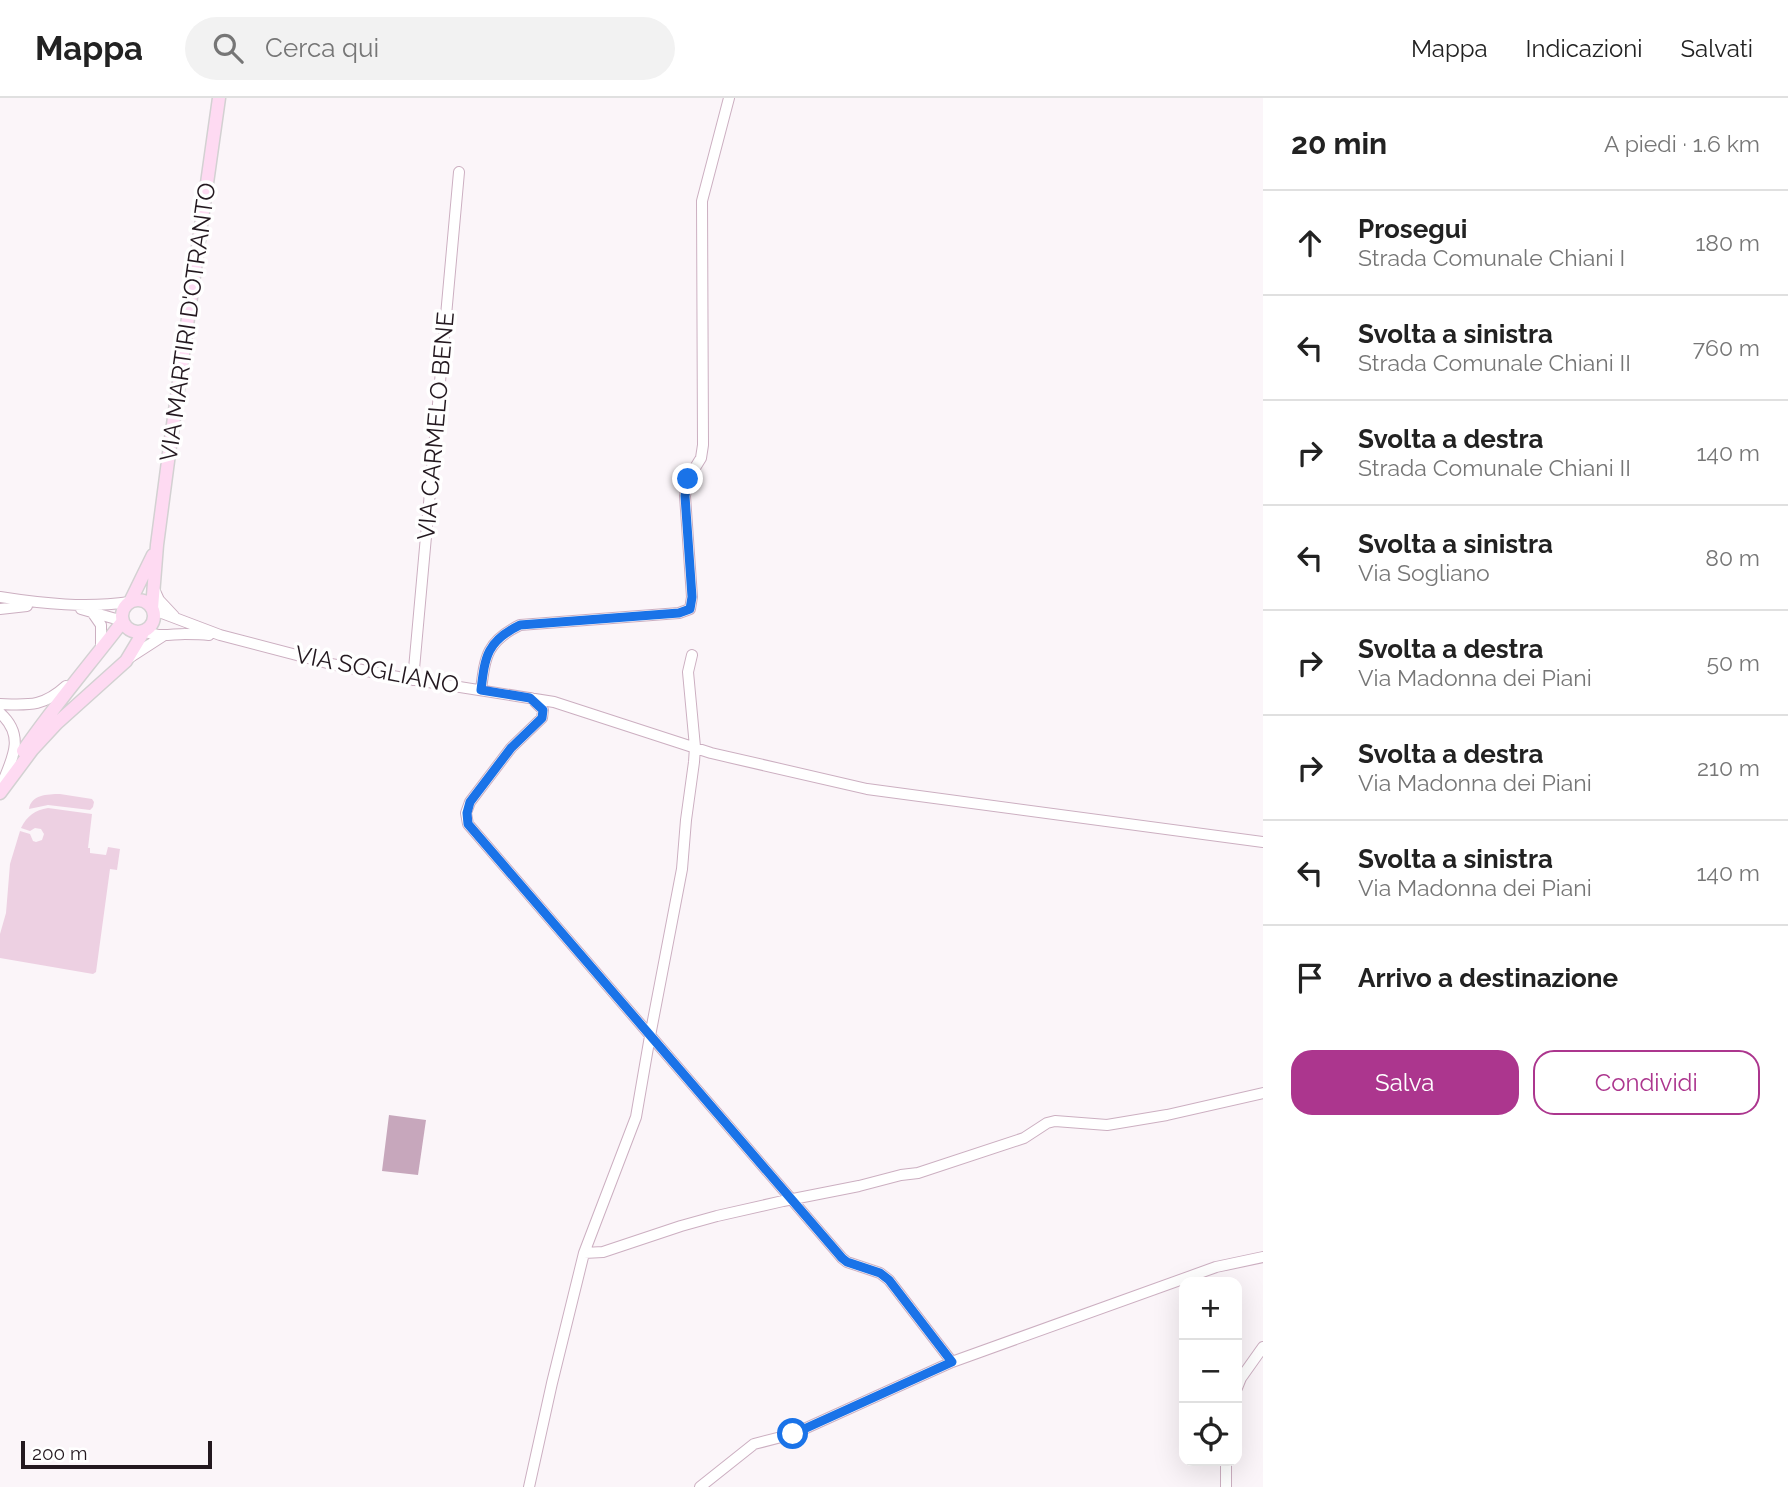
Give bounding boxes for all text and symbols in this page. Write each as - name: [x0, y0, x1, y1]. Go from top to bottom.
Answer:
- search box: [185, 17, 675, 80]
- text: Mappa: [35, 29, 143, 68]
- icon: search: [209, 29, 247, 67]
- text: Cerca qui: [265, 33, 379, 63]
- text: Mappa: [1411, 34, 1488, 63]
- text: Indicazioni: [1526, 34, 1643, 63]
- text: Salvati: [1681, 34, 1753, 63]
- text: 20 min: [1291, 126, 1387, 161]
- text: A piedi · 1.6 km: [1604, 130, 1760, 157]
- street label: VIA MARTIRI D'OTRANTO: [154, 181, 221, 463]
- text: Prosegui: [1358, 214, 1467, 244]
- icon: ahead: [1291, 224, 1329, 262]
- text: 180 m: [1695, 229, 1760, 256]
- text: Strada Comunale Chiani I: [1358, 244, 1625, 271]
- street label: VIA CARMELO BENE: [411, 311, 460, 541]
- text: Svolta a sinistra: [1358, 319, 1553, 349]
- icon: left: [1291, 329, 1329, 367]
- text: 760 m: [1693, 334, 1760, 361]
- text: Strada Comunale Chiani II: [1358, 349, 1631, 376]
- text: Svolta a destra: [1358, 424, 1544, 454]
- icon: right: [1291, 434, 1329, 472]
- text: 140 m: [1697, 439, 1760, 466]
- text: Strada Comunale Chiani II: [1358, 454, 1631, 481]
- route end: [672, 463, 703, 494]
- text: Svolta a sinistra: [1358, 529, 1553, 559]
- icon: left: [1291, 539, 1329, 577]
- text: 80 m: [1705, 544, 1760, 571]
- text: Via Sogliano: [1358, 559, 1490, 586]
- text: Svolta a destra: [1358, 634, 1544, 664]
- street label: VIA SOGLIANO: [293, 639, 462, 700]
- icon: right: [1291, 644, 1329, 682]
- text: 50 m: [1706, 649, 1760, 676]
- text: Via Madonna dei Piani: [1358, 664, 1592, 691]
- text: Svolta a destra: [1358, 739, 1544, 769]
- icon: right: [1291, 749, 1329, 787]
- text: 210 m: [1697, 754, 1760, 781]
- text: Via Madonna dei Piani: [1358, 769, 1592, 796]
- text: Svolta a sinistra: [1358, 844, 1553, 874]
- icon: left: [1291, 854, 1329, 892]
- text: 140 m: [1697, 859, 1760, 886]
- text: Via Madonna dei Piani: [1358, 874, 1592, 901]
- icon: arrive: [1291, 959, 1329, 997]
- text: Arrivo a destinazione: [1358, 963, 1618, 993]
- button: Salva: [1291, 1050, 1519, 1115]
- button: Condividi: [1533, 1050, 1760, 1115]
- map controls: [1179, 1277, 1242, 1466]
- button: +: [1179, 1277, 1242, 1340]
- button: −: [1179, 1340, 1242, 1403]
- button: locate: [1179, 1403, 1242, 1466]
- route start: [777, 1418, 808, 1449]
- scale bar: [21, 1438, 212, 1470]
- text: 200 m: [32, 1442, 87, 1464]

